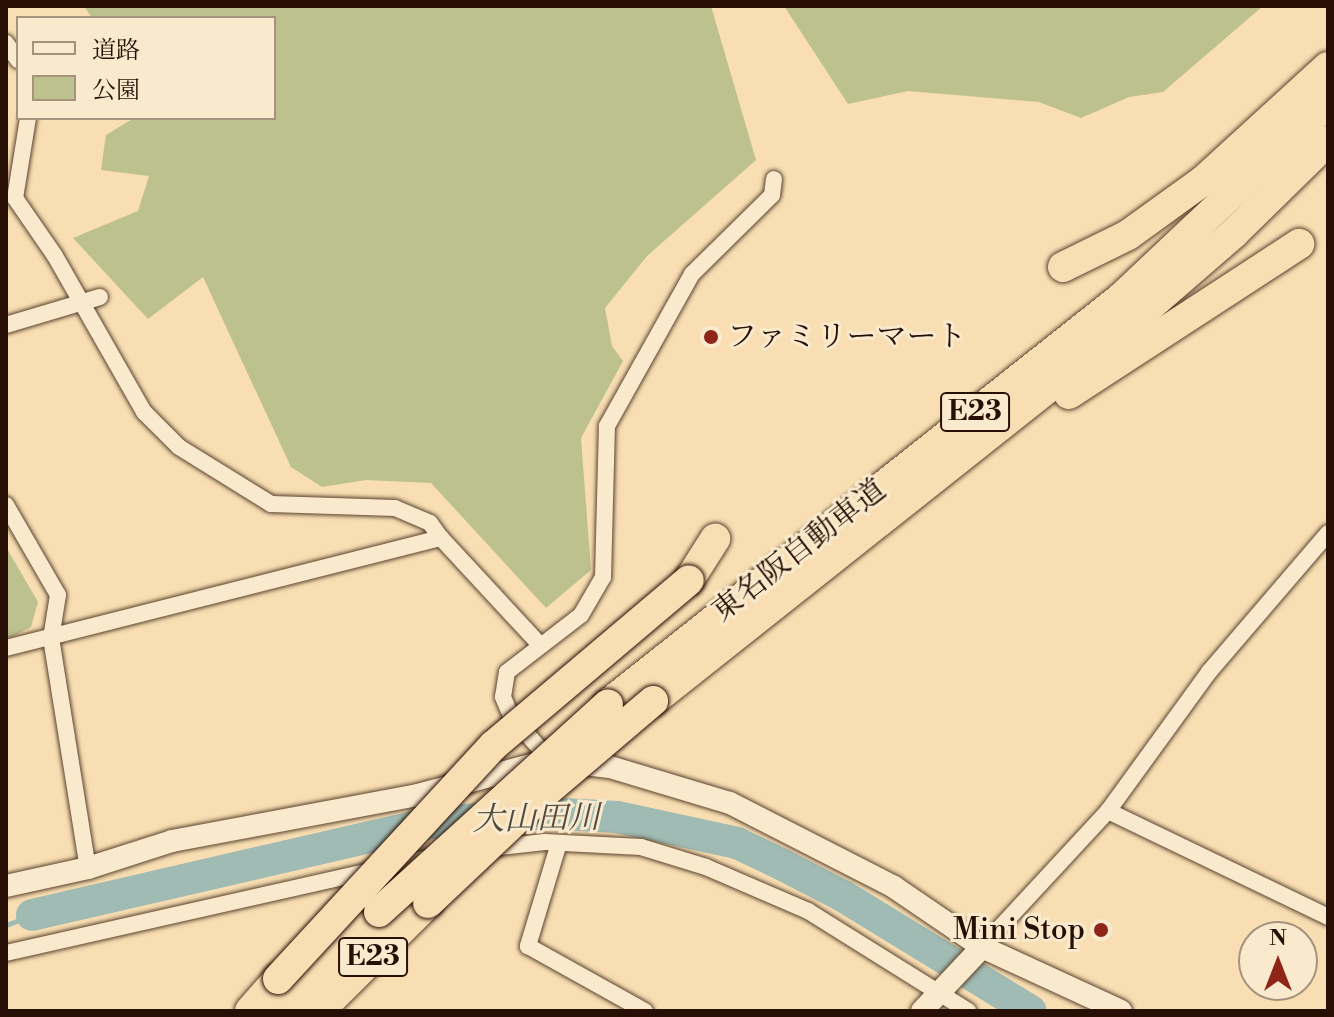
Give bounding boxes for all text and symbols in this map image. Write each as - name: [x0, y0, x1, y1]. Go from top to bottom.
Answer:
- legend: [16, 16, 276, 120]
- text: 道路: [92, 36, 140, 66]
- text: 公園: [92, 76, 140, 106]
- place label: ファミリーマート: [727, 319, 967, 355]
- marker: ファミリーマート: [702, 328, 720, 346]
- road number: E23: [939, 388, 1011, 436]
- street label: 東名阪自動車道: [705, 472, 893, 630]
- water label: 大山田川: [472, 799, 600, 839]
- place label: Mini Stop: [953, 912, 1085, 948]
- marker: Mini Stop: [1092, 921, 1110, 939]
- north arrow: [1238, 921, 1318, 1001]
- text: N: [1269, 925, 1287, 952]
- road number: E23: [337, 933, 409, 981]

